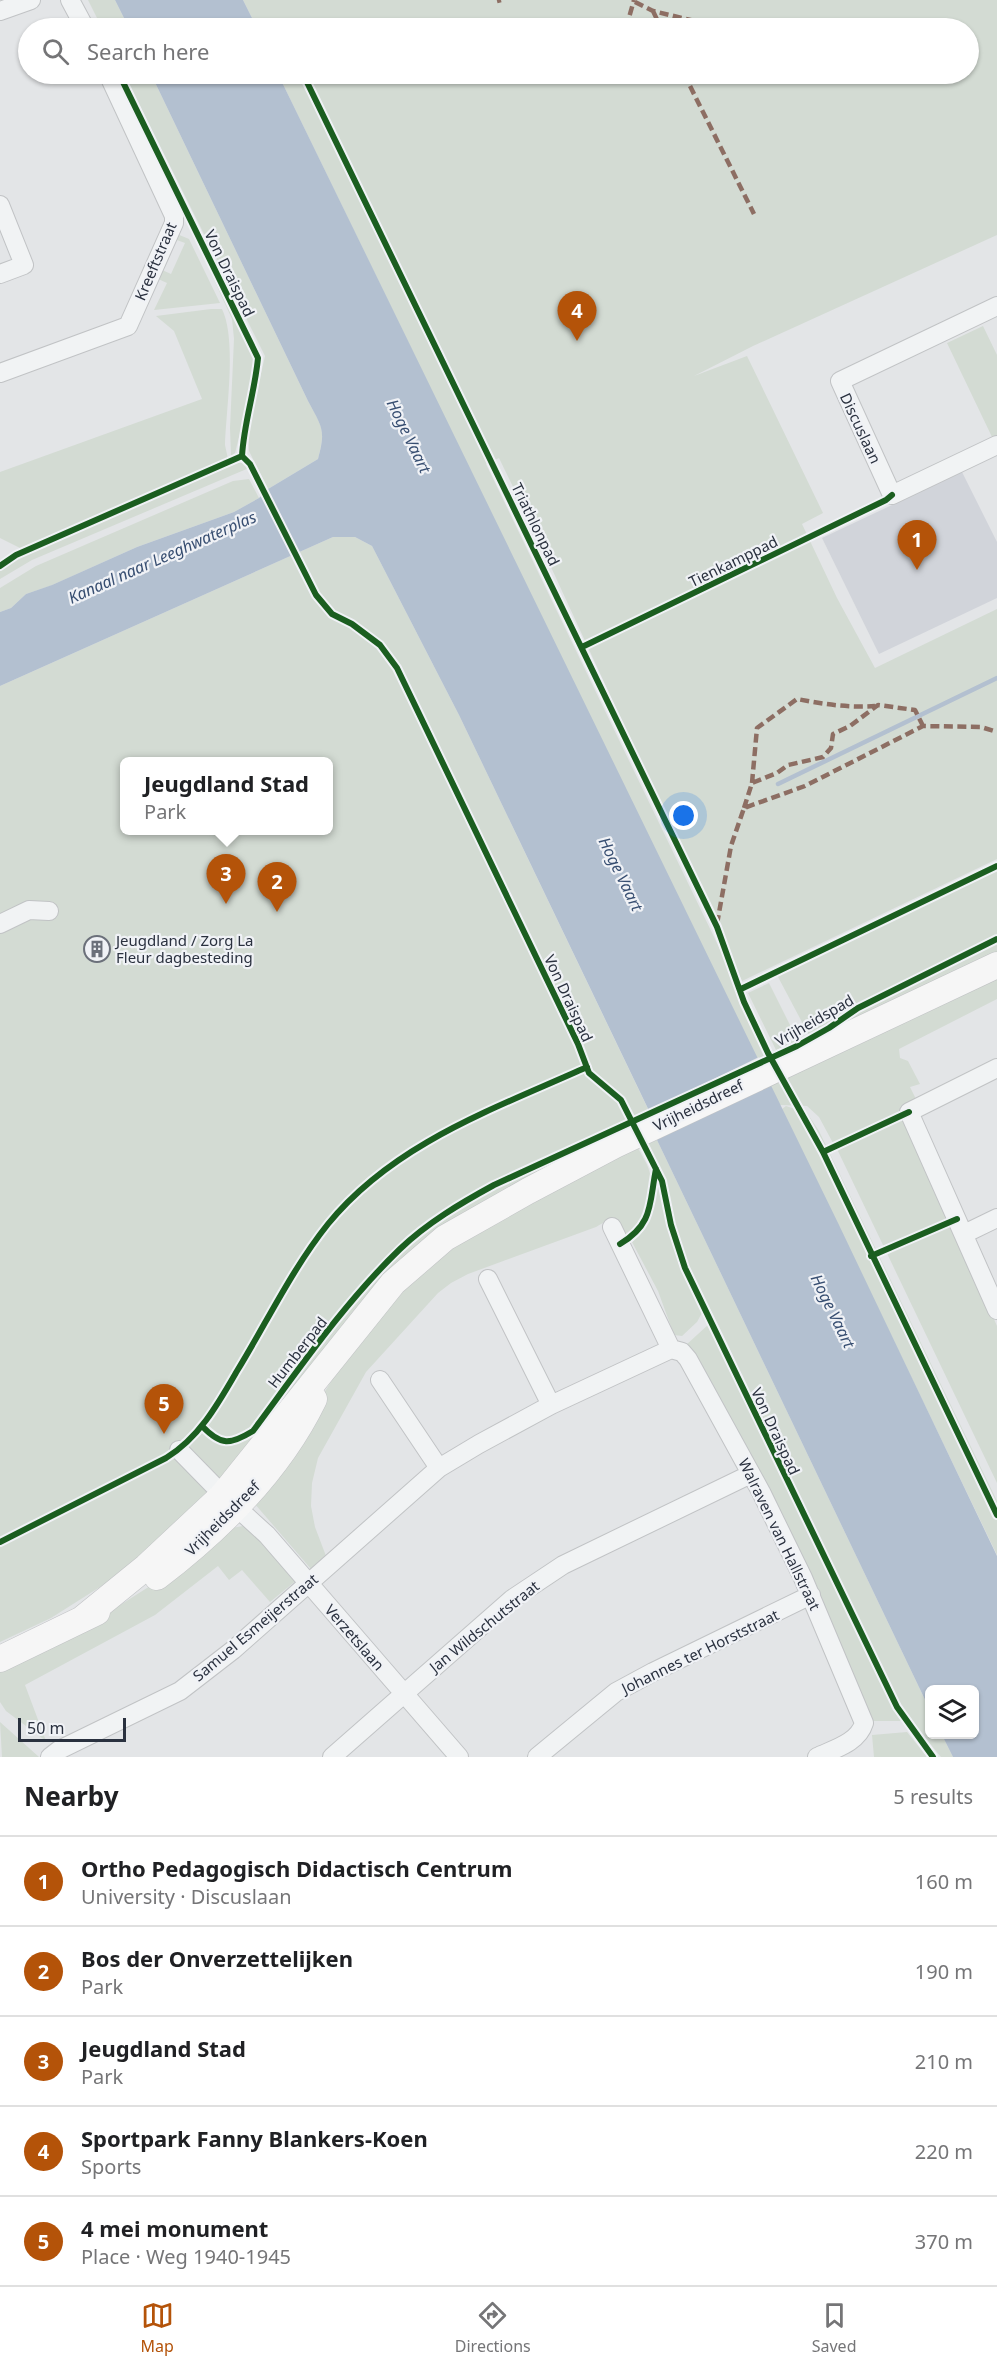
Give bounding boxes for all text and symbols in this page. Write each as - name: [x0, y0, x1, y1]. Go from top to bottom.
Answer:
- search box: [18, 18, 979, 84]
- icon: search: [39, 35, 72, 68]
- text: Search here: [87, 36, 209, 66]
- street label: Kreeftstraat: [129, 218, 181, 303]
- street label: Von Draispad: [200, 226, 260, 320]
- pin: 4: [558, 292, 596, 341]
- street label: Discuslaan: [836, 389, 886, 467]
- water label: Hoge Vaart: [382, 395, 437, 477]
- street label: Triathlonpad: [507, 479, 565, 569]
- water label: Kanaal naar Leeghwaterplas: [65, 506, 260, 608]
- pin: 1: [898, 520, 936, 570]
- street label: Tienkamppad: [685, 531, 781, 591]
- popup: [120, 757, 333, 835]
- text: Jeugdland Stad: [144, 768, 309, 798]
- text: Park: [144, 798, 186, 825]
- your location: [669, 801, 698, 830]
- water label: Hoge Vaart: [594, 833, 649, 915]
- pin: 3: [206, 854, 246, 904]
- pin: 2: [258, 862, 296, 912]
- place label: Jeugdland / Zorg La Fleur dagbesteding: [114, 930, 254, 967]
- building icon: Jeugdland / Zorg La Fleur dagbesteding: [82, 934, 112, 964]
- street label: Von Draispad: [540, 951, 598, 1045]
- street label: Vrijheidspad: [771, 989, 857, 1051]
- street label: Vrijheidsdreef: [650, 1074, 747, 1135]
- water label: Hoge Vaart: [806, 1270, 861, 1352]
- street label: Humberpad: [263, 1312, 331, 1392]
- pin: 5: [144, 1384, 184, 1434]
- street label: Von Draispad: [747, 1384, 805, 1478]
- street label: Walraven van Hallstraat: [734, 1455, 826, 1614]
- street label: Vrijheidsdreef: [180, 1476, 264, 1560]
- street label: Samuel Esmeijerstraat: [188, 1568, 322, 1685]
- street label: Jan Wildschutstraat: [423, 1575, 543, 1678]
- street label: Verzetslaan: [321, 1600, 389, 1674]
- street label: Johannes ter Horststraat: [616, 1604, 782, 1699]
- map controls: [925, 1685, 979, 1739]
- button: layers: [925, 1685, 979, 1739]
- scale bar: [18, 1715, 126, 1742]
- text: 50 m: [27, 1717, 64, 1739]
- text: Nearby: [24, 1778, 119, 1814]
- text: 5 results: [893, 1783, 973, 1810]
- text: Ortho Pedagogisch Didactisch Centrum: [81, 1853, 512, 1883]
- text: 1: [38, 1868, 49, 1895]
- text: 160 m: [915, 1868, 973, 1895]
- text: University · Discuslaan: [81, 1883, 292, 1910]
- text: Bos der Onverzettelijken: [81, 1943, 353, 1973]
- text: 2: [38, 1958, 49, 1985]
- text: 190 m: [915, 1958, 973, 1985]
- text: Park: [81, 1973, 123, 2000]
- text: Jeugdland Stad: [81, 2033, 246, 2063]
- text: 3: [38, 2048, 49, 2075]
- text: 210 m: [915, 2048, 973, 2075]
- text: Park: [81, 2063, 123, 2090]
- text: Sportpark Fanny Blankers-Koen: [81, 2123, 428, 2153]
- text: 4: [38, 2138, 49, 2165]
- text: 220 m: [915, 2138, 973, 2165]
- text: Sports: [81, 2153, 141, 2180]
- text: 4 mei monument: [81, 2213, 268, 2243]
- text: 5: [38, 2228, 49, 2255]
- text: 370 m: [915, 2228, 973, 2255]
- text: Place · Weg 1940-1945: [81, 2243, 291, 2270]
- tab: Map: [140, 2299, 174, 2357]
- tab: Directions: [455, 2299, 531, 2357]
- tab: Saved: [812, 2299, 856, 2357]

